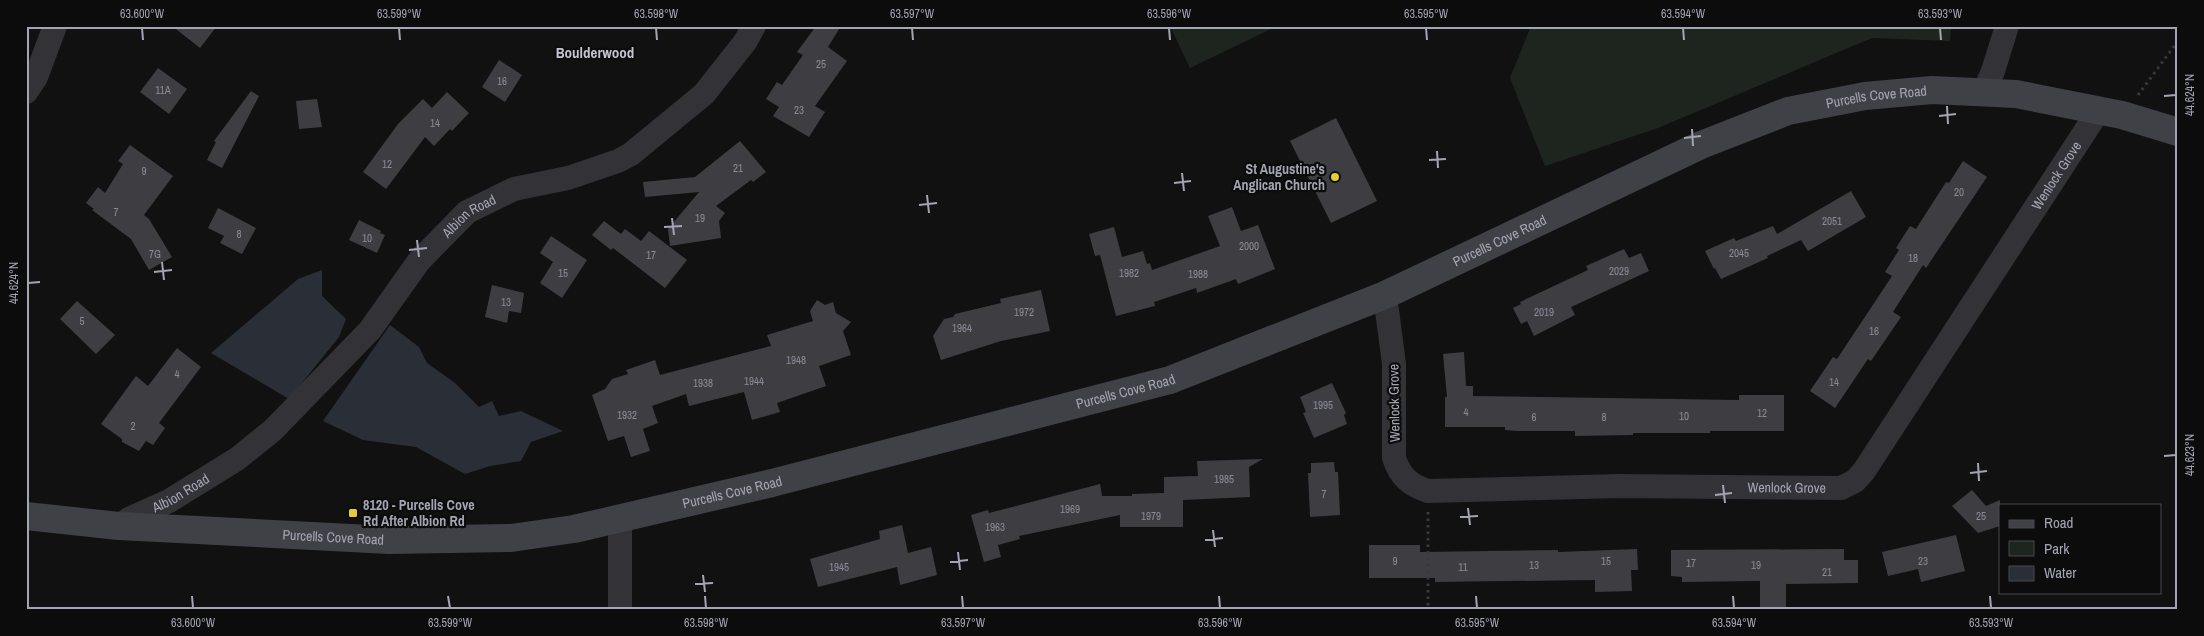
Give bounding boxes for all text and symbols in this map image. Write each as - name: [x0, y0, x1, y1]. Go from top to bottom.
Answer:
- text: 63.600°W: [120, 6, 165, 22]
- text: 63.599°W: [377, 6, 422, 22]
- text: 63.598°W: [634, 6, 679, 22]
- text: 63.597°W: [890, 6, 935, 22]
- text: 63.596°W: [1147, 6, 1192, 22]
- text: 63.595°W: [1404, 6, 1449, 22]
- text: 63.594°W: [1661, 6, 1706, 22]
- text: 63.593°W: [1918, 6, 1963, 22]
- district label: Boulderwood: [556, 42, 634, 63]
- house number: 25: [816, 57, 826, 71]
- house number: 16: [497, 74, 507, 88]
- text: 44.624°N: [2182, 74, 2198, 116]
- street label: Purcells Cove Road: [1824, 82, 1928, 112]
- house number: 11A: [155, 83, 172, 97]
- house number: 23: [794, 103, 804, 117]
- house number: 14: [430, 116, 440, 130]
- street label: Wenlock Grove: [2027, 138, 2085, 213]
- house number: 12: [382, 157, 392, 171]
- place label: St Augustine's Anglican Church: [1233, 160, 1325, 194]
- house number: 21: [733, 161, 743, 175]
- house number: 9: [141, 164, 147, 178]
- marker: St Augustine's Anglican Church: [1329, 171, 1341, 183]
- house number: 20: [1954, 185, 1964, 199]
- street label: Albion Road: [437, 190, 499, 242]
- house number: 7: [113, 205, 119, 219]
- house number: 19: [695, 211, 705, 225]
- street label: Purcells Cove Road: [1450, 211, 1549, 271]
- house number: 2051: [1822, 214, 1842, 228]
- house number: 8: [236, 227, 242, 241]
- house number: 10: [362, 231, 372, 245]
- house number: 2000: [1239, 239, 1259, 253]
- house number: 2045: [1729, 246, 1749, 260]
- house number: 7G: [149, 247, 161, 261]
- house number: 17: [646, 248, 656, 262]
- house number: 18: [1908, 251, 1918, 265]
- text: 44.624°N: [6, 262, 22, 304]
- house number: 2029: [1609, 264, 1629, 278]
- house number: 15: [558, 266, 568, 280]
- house number: 1982: [1119, 266, 1139, 280]
- house number: 1988: [1188, 267, 1208, 281]
- house number: 13: [501, 295, 511, 309]
- house number: 1972: [1014, 305, 1034, 319]
- house number: 2019: [1534, 305, 1554, 319]
- house number: 5: [79, 314, 85, 328]
- house number: 1964: [952, 321, 972, 335]
- house number: 16: [1869, 324, 1879, 338]
- house number: 1948: [786, 353, 806, 367]
- street label: Wenlock Grove: [1384, 364, 1404, 442]
- house number: 4: [174, 367, 180, 381]
- street label: Purcells Cove Road: [1074, 370, 1178, 413]
- house number: 1944: [744, 374, 764, 388]
- house number: 14: [1829, 375, 1839, 389]
- house number: 1938: [693, 376, 713, 390]
- house number: 1995: [1313, 398, 1333, 412]
- house number: 4: [1463, 405, 1469, 419]
- house number: 12: [1757, 406, 1767, 420]
- house number: 1932: [617, 408, 637, 422]
- house number: 10: [1679, 409, 1689, 423]
- house number: 6: [1531, 410, 1537, 424]
- house number: 8: [1601, 410, 1607, 424]
- house number: 2: [130, 419, 136, 433]
- text: 44.623°N: [2182, 434, 2198, 476]
- street label: Albion Road: [148, 469, 213, 517]
- street label: Purcells Cove Road: [681, 472, 784, 513]
- house number: 1985: [1214, 472, 1234, 486]
- street label: Wenlock Grove: [1747, 478, 1826, 497]
- house number: 7: [1321, 487, 1327, 501]
- place label: 8120 - Purcells Cove Rd After Albion Rd: [363, 496, 475, 530]
- house number: 1969: [1060, 502, 1080, 516]
- legend: [1999, 504, 2162, 594]
- marker: 8120 - Purcells Cove Rd After Albion Rd: [347, 507, 359, 519]
- house number: 1979: [1141, 509, 1161, 523]
- house number: 25: [1976, 509, 1986, 523]
- text: Road: [2044, 512, 2073, 533]
- house number: 1963: [985, 520, 1005, 534]
- street label: Purcells Cove Road: [282, 525, 384, 549]
- text: Park: [2044, 538, 2070, 559]
- house number: 9: [1392, 554, 1398, 568]
- house number: 15: [1601, 554, 1611, 568]
- house number: 23: [1918, 554, 1928, 568]
- house number: 17: [1686, 556, 1696, 570]
- house number: 13: [1529, 558, 1539, 572]
- house number: 19: [1751, 558, 1761, 572]
- house number: 1945: [829, 560, 849, 574]
- house number: 11: [1458, 560, 1468, 574]
- text: Water: [2044, 562, 2076, 583]
- house number: 21: [1822, 565, 1832, 579]
- text: 63.600°W: [171, 615, 216, 631]
- text: 63.599°W: [428, 615, 473, 631]
- text: 63.598°W: [684, 615, 729, 631]
- text: 63.597°W: [941, 615, 986, 631]
- text: 63.596°W: [1198, 615, 1243, 631]
- text: 63.595°W: [1455, 615, 1500, 631]
- text: 63.594°W: [1712, 615, 1757, 631]
- text: 63.593°W: [1969, 615, 2014, 631]

